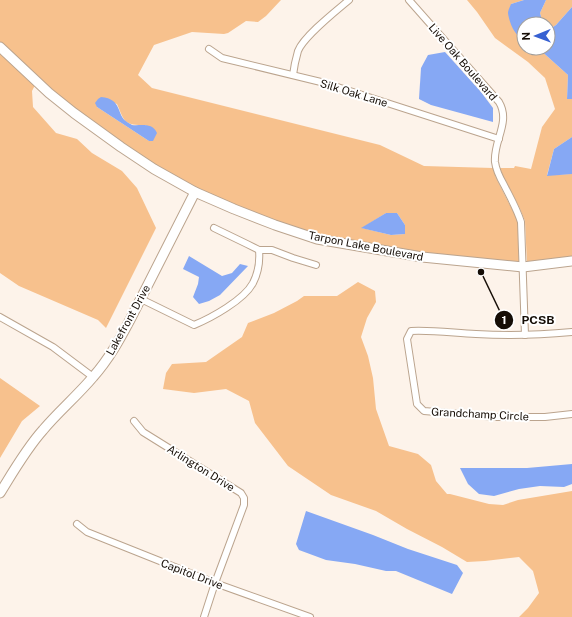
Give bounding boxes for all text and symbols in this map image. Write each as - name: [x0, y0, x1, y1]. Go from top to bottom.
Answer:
- north arrow: [516, 16, 556, 56]
- street label: Live Oak Boulevard: [426, 21, 500, 103]
- text: N: [520, 32, 532, 41]
- street label: Silk Oak Lane: [319, 77, 389, 109]
- street label: Tarpon Lake Boulevard: [308, 229, 424, 263]
- street label: Lakefront Drive: [104, 283, 152, 357]
- callout: PCSB: [494, 308, 562, 332]
- text: 1: [501, 313, 507, 327]
- text: PCSB: [522, 313, 554, 327]
- street label: Grandchamp Circle: [431, 405, 529, 423]
- street label: Arlington Drive: [165, 442, 237, 494]
- street label: Capitol Drive: [159, 557, 225, 591]

